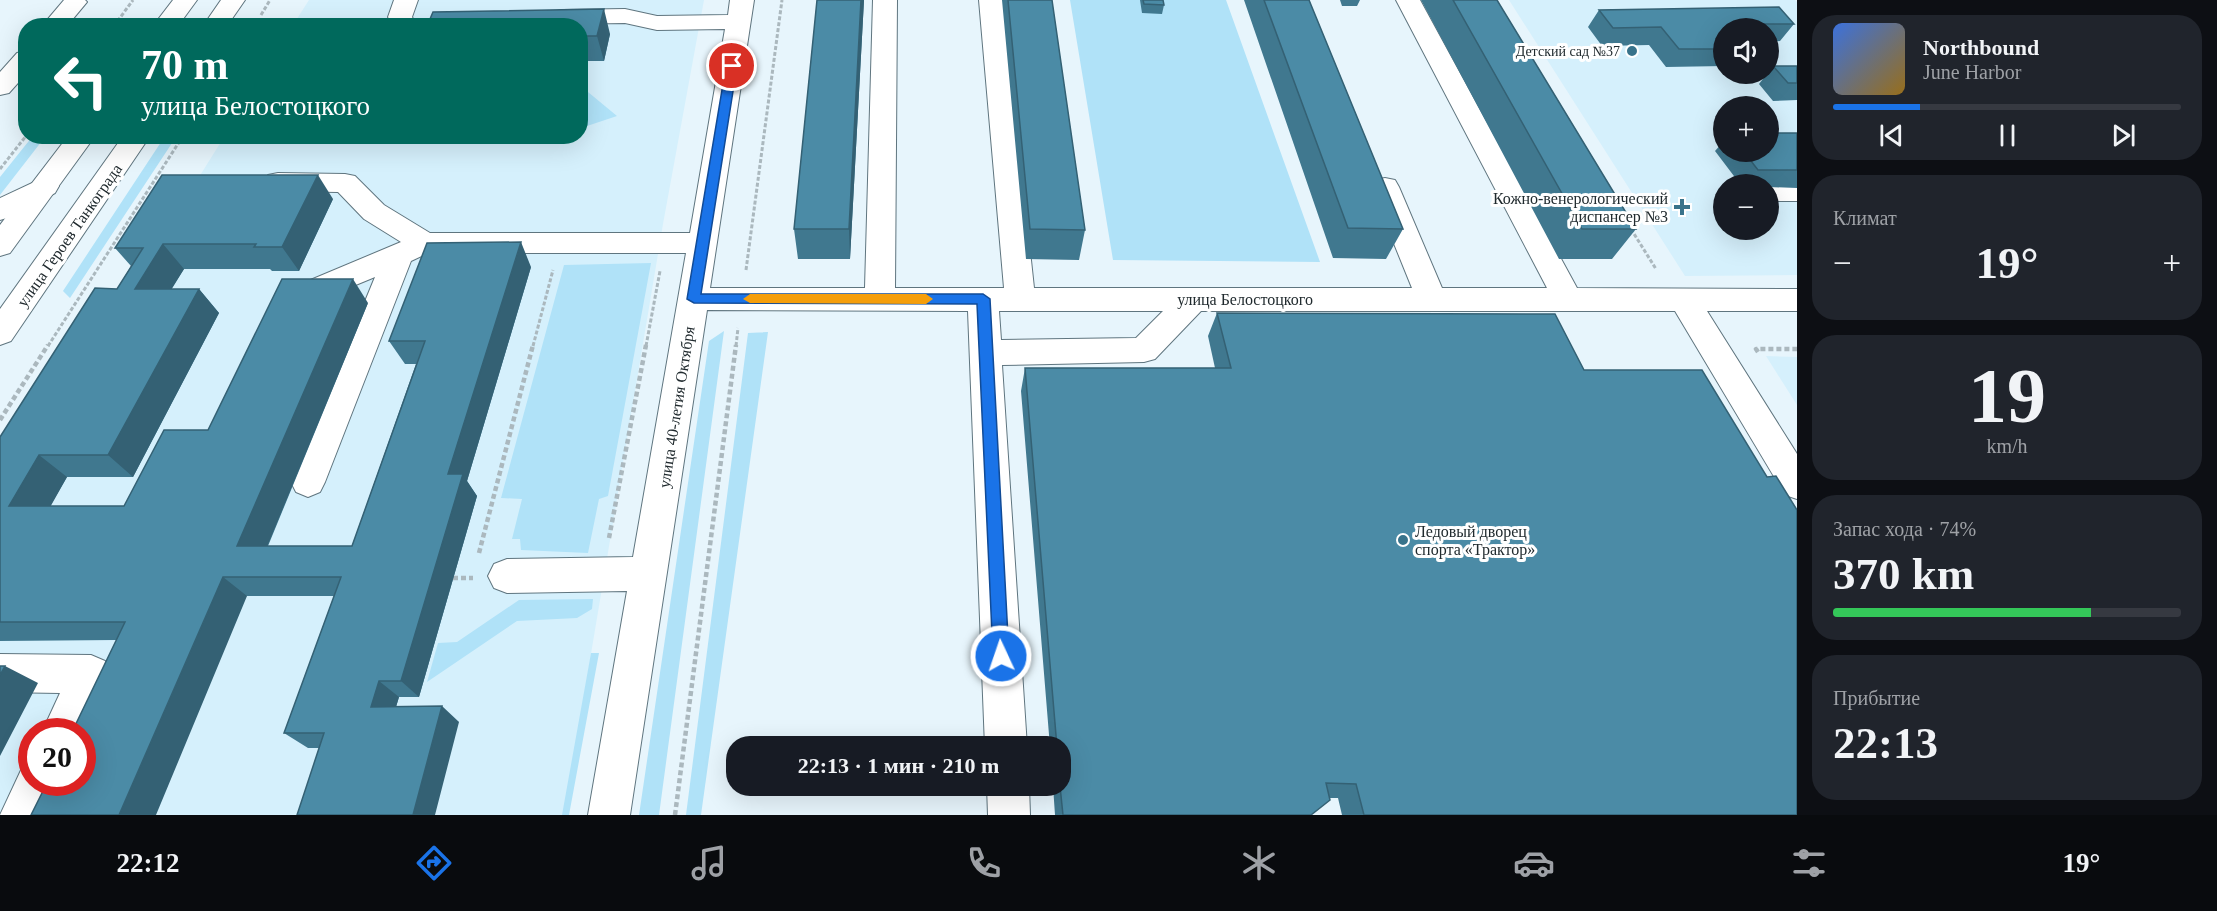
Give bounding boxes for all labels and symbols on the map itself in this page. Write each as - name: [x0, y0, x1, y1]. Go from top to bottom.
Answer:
- pin: [706, 40, 757, 91]
- place label: Детский сад №37: [1516, 44, 1620, 59]
- marker: Детский сад №37: [1625, 44, 1639, 58]
- street label: улица Героев Танкограда: [14, 161, 126, 311]
- place label: Кожно-венерологический диспансер №3: [1493, 190, 1668, 226]
- marker: Кожно-венерологический диспансер №3: [1673, 198, 1691, 216]
- street label: улица Белостоцкого: [1177, 291, 1313, 309]
- street label: улица 40-летия Октября: [655, 324, 699, 489]
- place label: Ледовый дворец спорта «Трактор»: [1415, 523, 1535, 559]
- marker: Ледовый дворец спорта «Трактор»: [1396, 533, 1410, 547]
- position arrow: [969, 624, 1033, 688]
- speed limit sign: 20: [18, 718, 96, 796]

